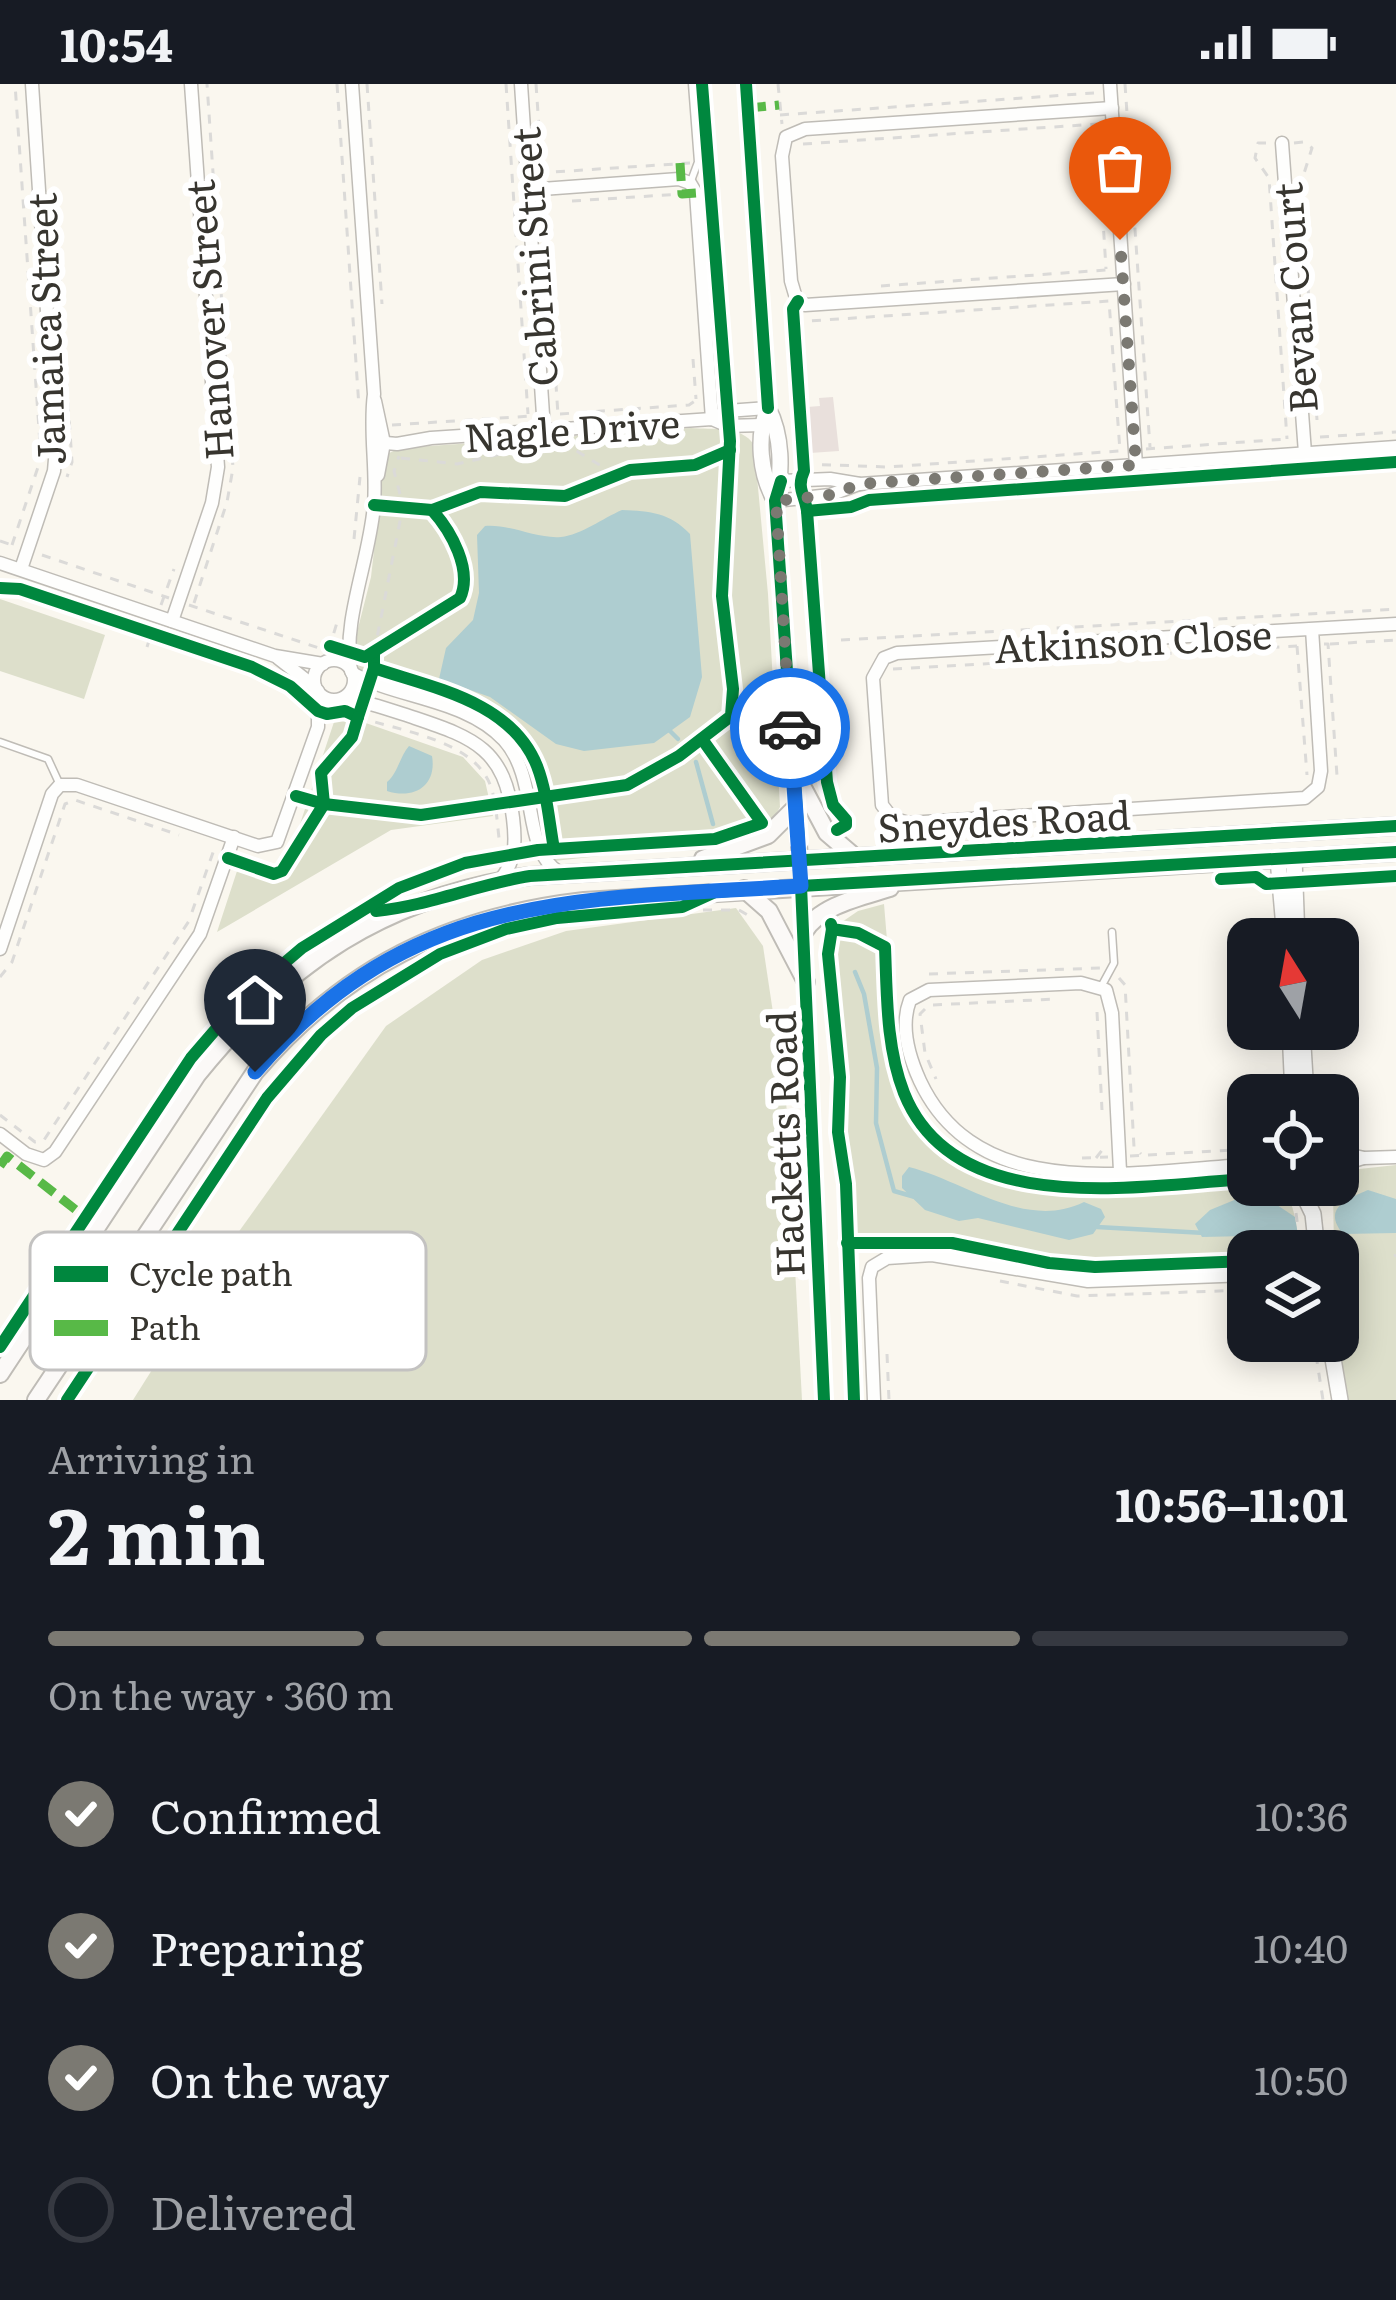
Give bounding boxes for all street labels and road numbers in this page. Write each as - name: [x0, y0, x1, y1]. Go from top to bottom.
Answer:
- street label: Cabrini Street: [494, 125, 570, 389]
- street label: Hanover Street: [168, 178, 246, 462]
- street label: Bevan Court: [1256, 181, 1330, 415]
- street label: Jamaica Street: [10, 192, 78, 466]
- street label: Nagle Drive: [462, 392, 682, 464]
- street label: Atkinson Close: [993, 603, 1273, 675]
- street label: Sneydes Road: [876, 783, 1132, 855]
- street label: Hacketts Road: [749, 1010, 817, 1278]

